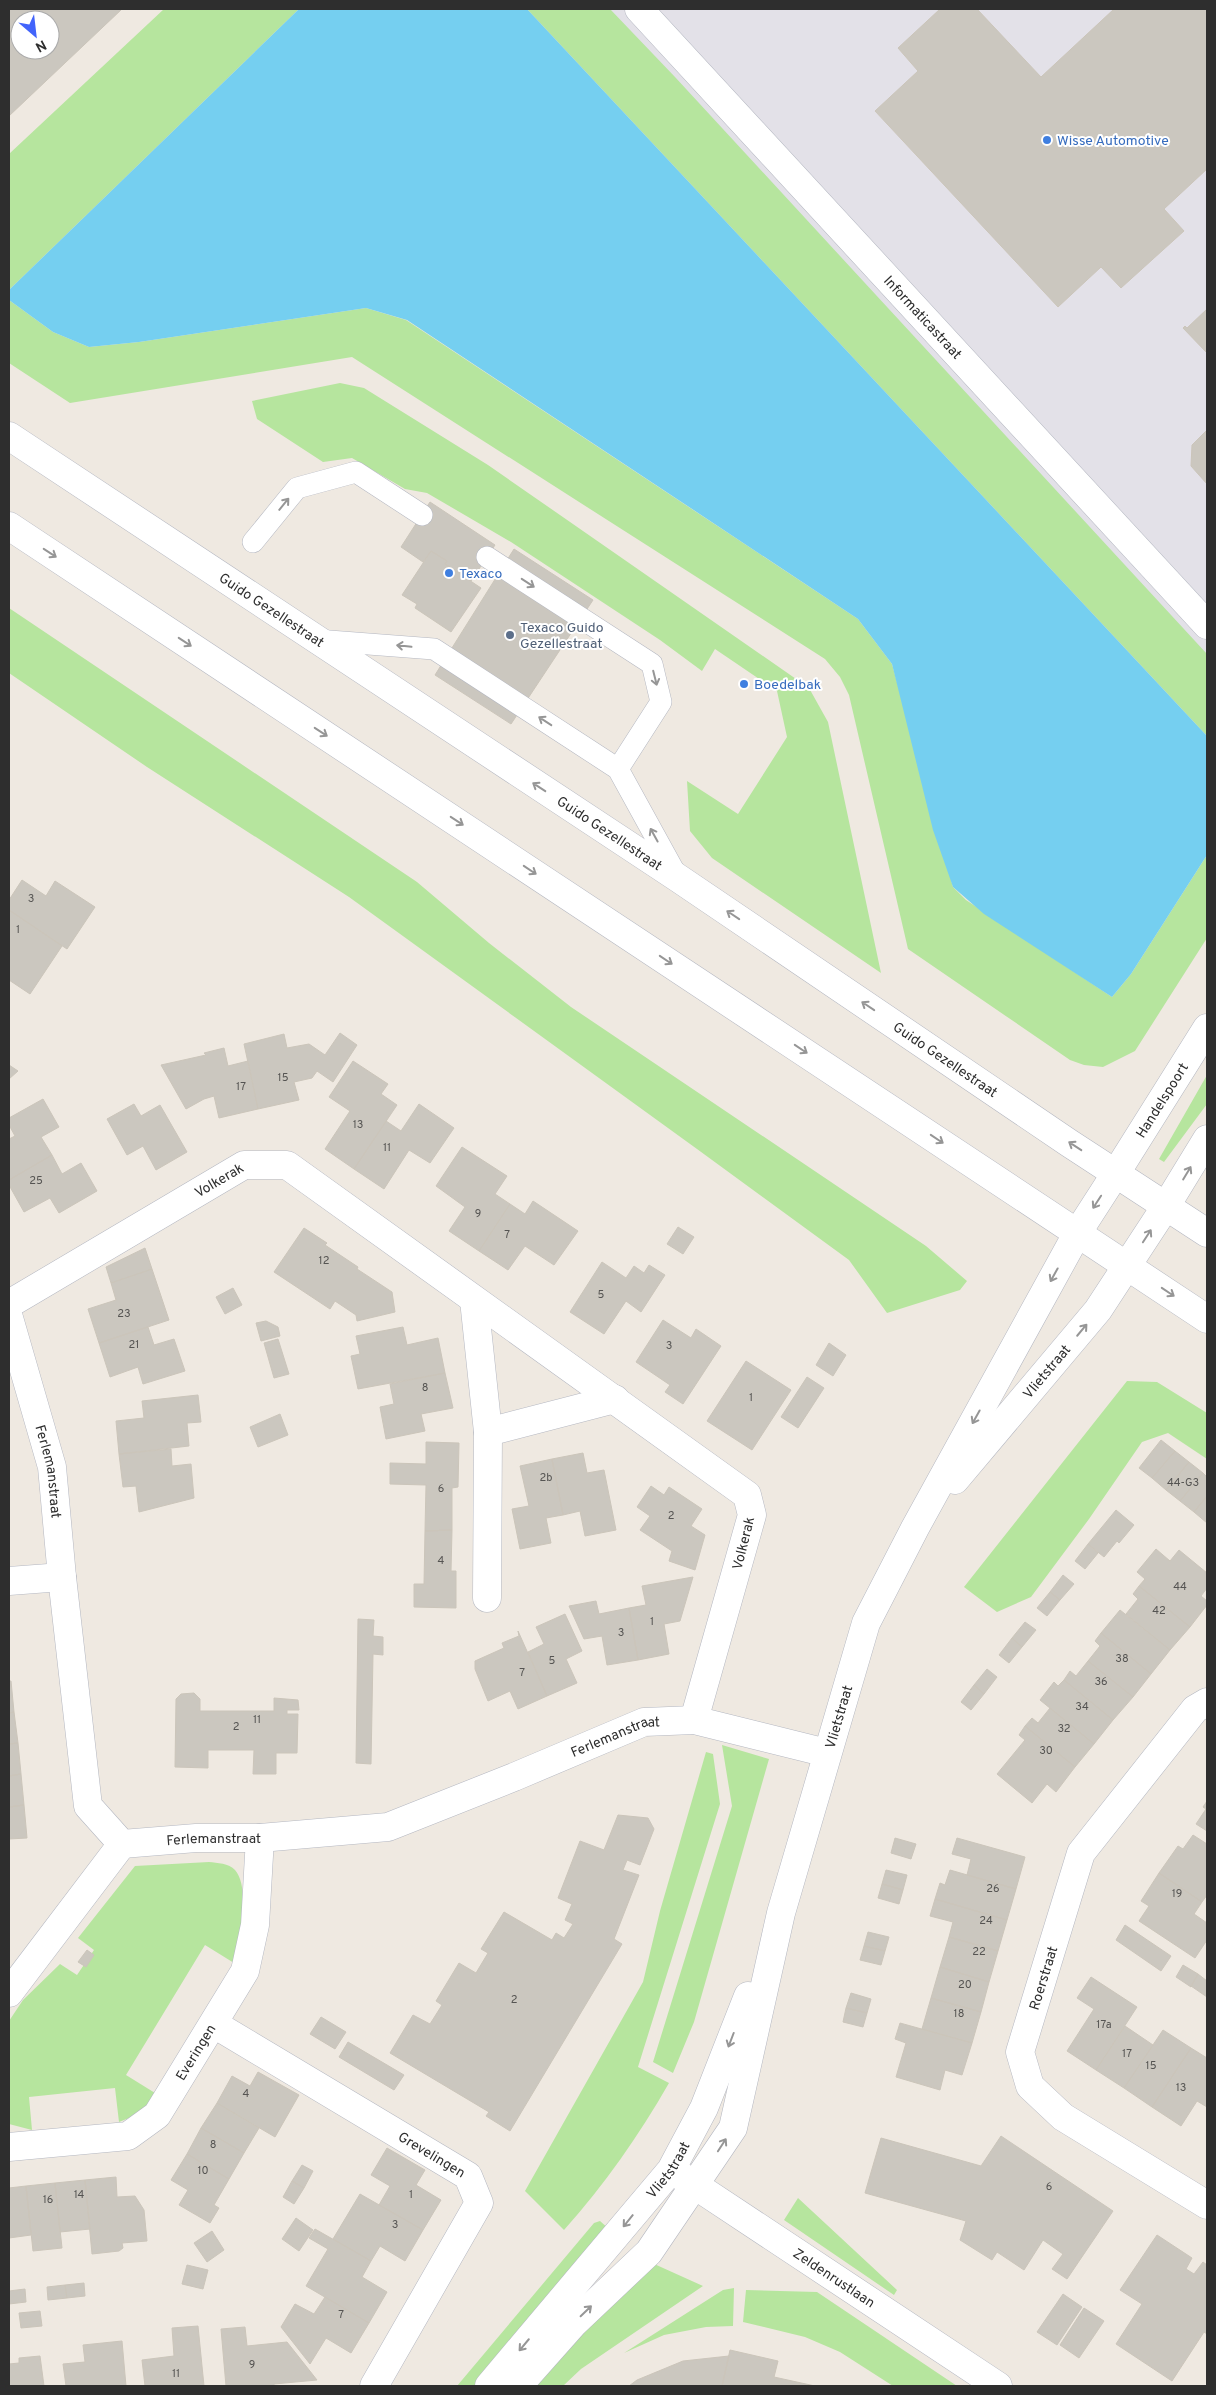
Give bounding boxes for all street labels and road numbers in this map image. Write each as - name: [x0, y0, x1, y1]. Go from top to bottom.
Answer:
- street label: Informaticastraat: [879, 273, 965, 363]
- street label: Guido Gezellestraat: [215, 570, 327, 652]
- street label: Guido Gezellestraat: [553, 793, 665, 875]
- street label: Guido Gezellestraat: [889, 1019, 1000, 1102]
- street label: Handelspoort: [1133, 1060, 1193, 1142]
- street label: Volkerak: [192, 1160, 247, 1202]
- street label: Vlietstraat: [1020, 1342, 1075, 1403]
- street label: Ferlemanstraat: [30, 1423, 64, 1519]
- street label: Volkerak: [730, 1515, 759, 1572]
- street label: Vlietstraat: [823, 1684, 857, 1751]
- street label: Ferlemanstraat: [569, 1714, 660, 1762]
- street label: Ferlemanstraat: [166, 1831, 261, 1850]
- street label: Roerstraat: [1027, 1944, 1062, 2013]
- street label: Everingen: [173, 2022, 220, 2084]
- street label: Grevelingen: [394, 2129, 468, 2182]
- street label: Vlietstraat: [644, 2139, 694, 2202]
- street label: Zeldenrustlaan: [789, 2246, 878, 2312]

